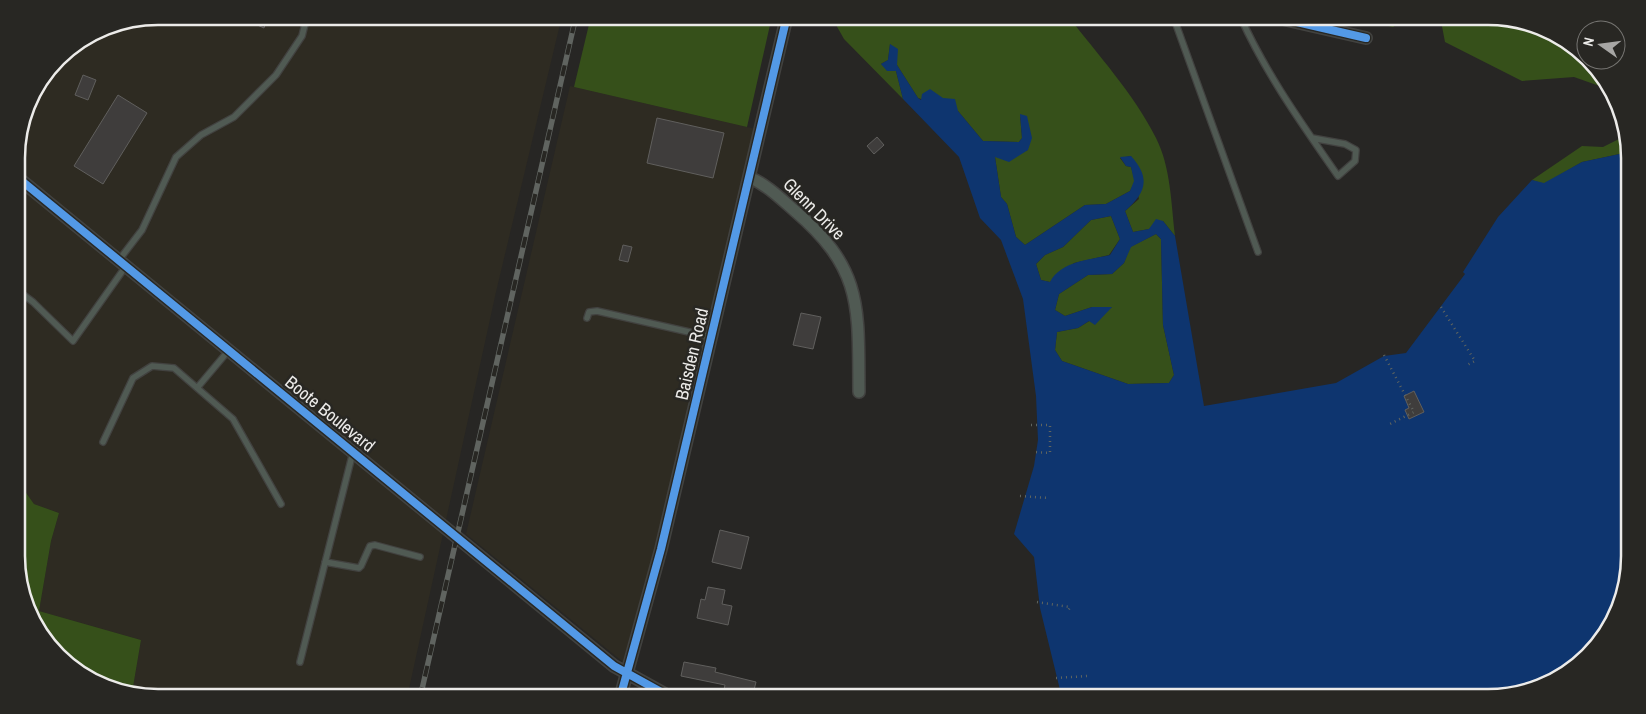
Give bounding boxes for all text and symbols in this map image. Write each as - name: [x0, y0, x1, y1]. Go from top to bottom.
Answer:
- north arrow: [1576, 20, 1626, 70]
- text: N: [1579, 36, 1598, 48]
- street label: Glenn Drive: [778, 172, 851, 245]
- street label: Baisden Road: [669, 306, 714, 402]
- street label: Boote Boulevard: [280, 370, 381, 458]

